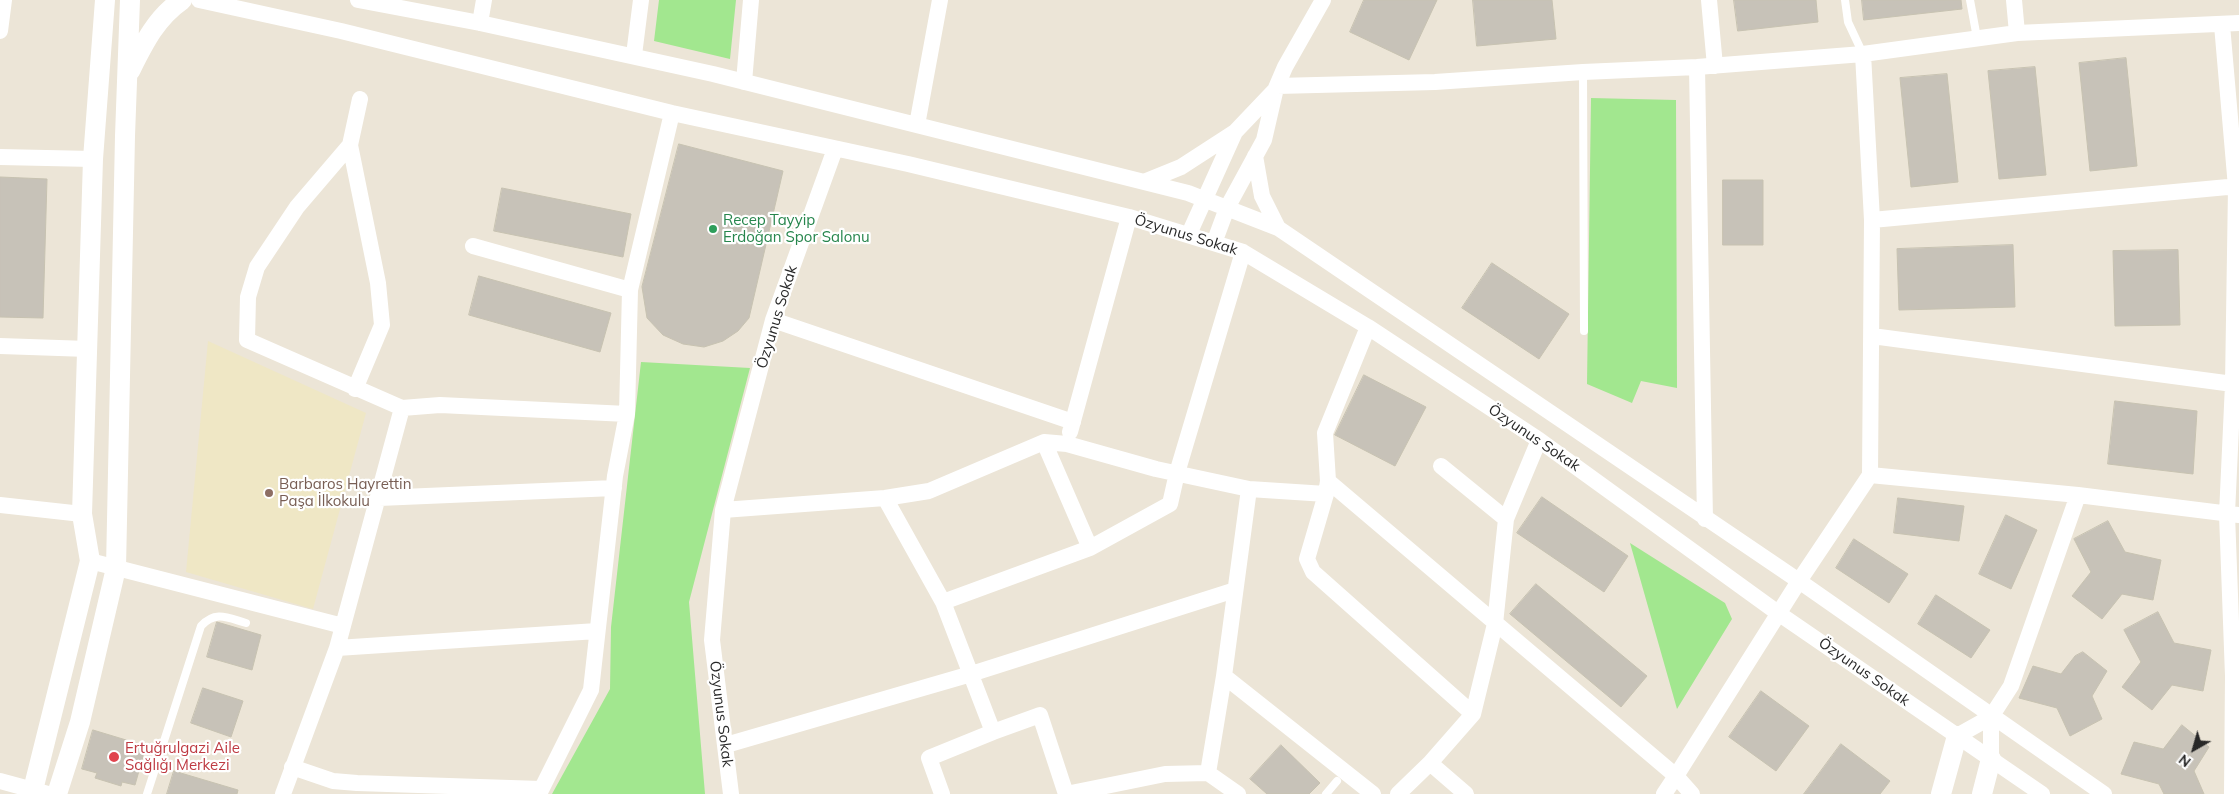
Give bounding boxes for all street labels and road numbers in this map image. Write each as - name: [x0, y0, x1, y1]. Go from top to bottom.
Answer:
- street label: Özyunus Sokak: [1132, 211, 1240, 259]
- street label: Özyunus Sokak: [753, 263, 801, 371]
- street label: Özyunus Sokak: [1485, 401, 1583, 475]
- street label: Özyunus Sokak: [1815, 634, 1913, 710]
- street label: Özyunus Sokak: [706, 660, 736, 768]

